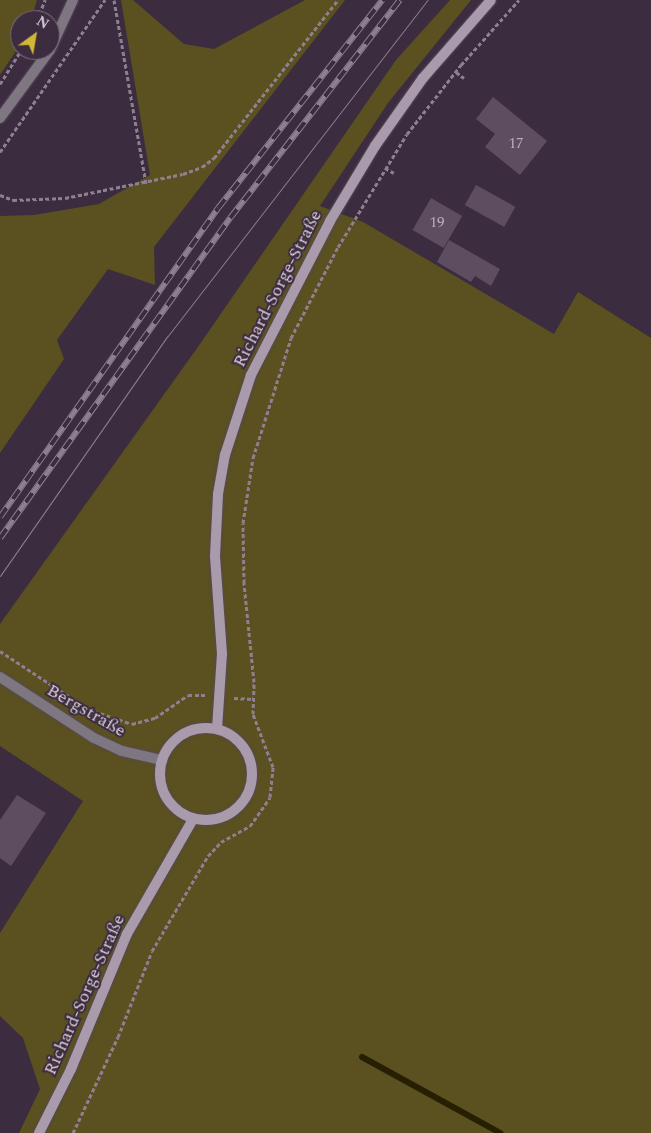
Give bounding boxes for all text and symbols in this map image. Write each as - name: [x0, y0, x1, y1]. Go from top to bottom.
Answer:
- north arrow: [10, 10, 60, 60]
- text: N: [32, 11, 53, 35]
- house number: 17: [509, 135, 523, 153]
- street label: Richard-Sorge-Straße: [229, 207, 327, 371]
- house number: 19: [430, 214, 444, 232]
- street label: Bergstraße: [43, 680, 129, 742]
- street label: Richard-Sorge-Straße: [40, 911, 130, 1079]

